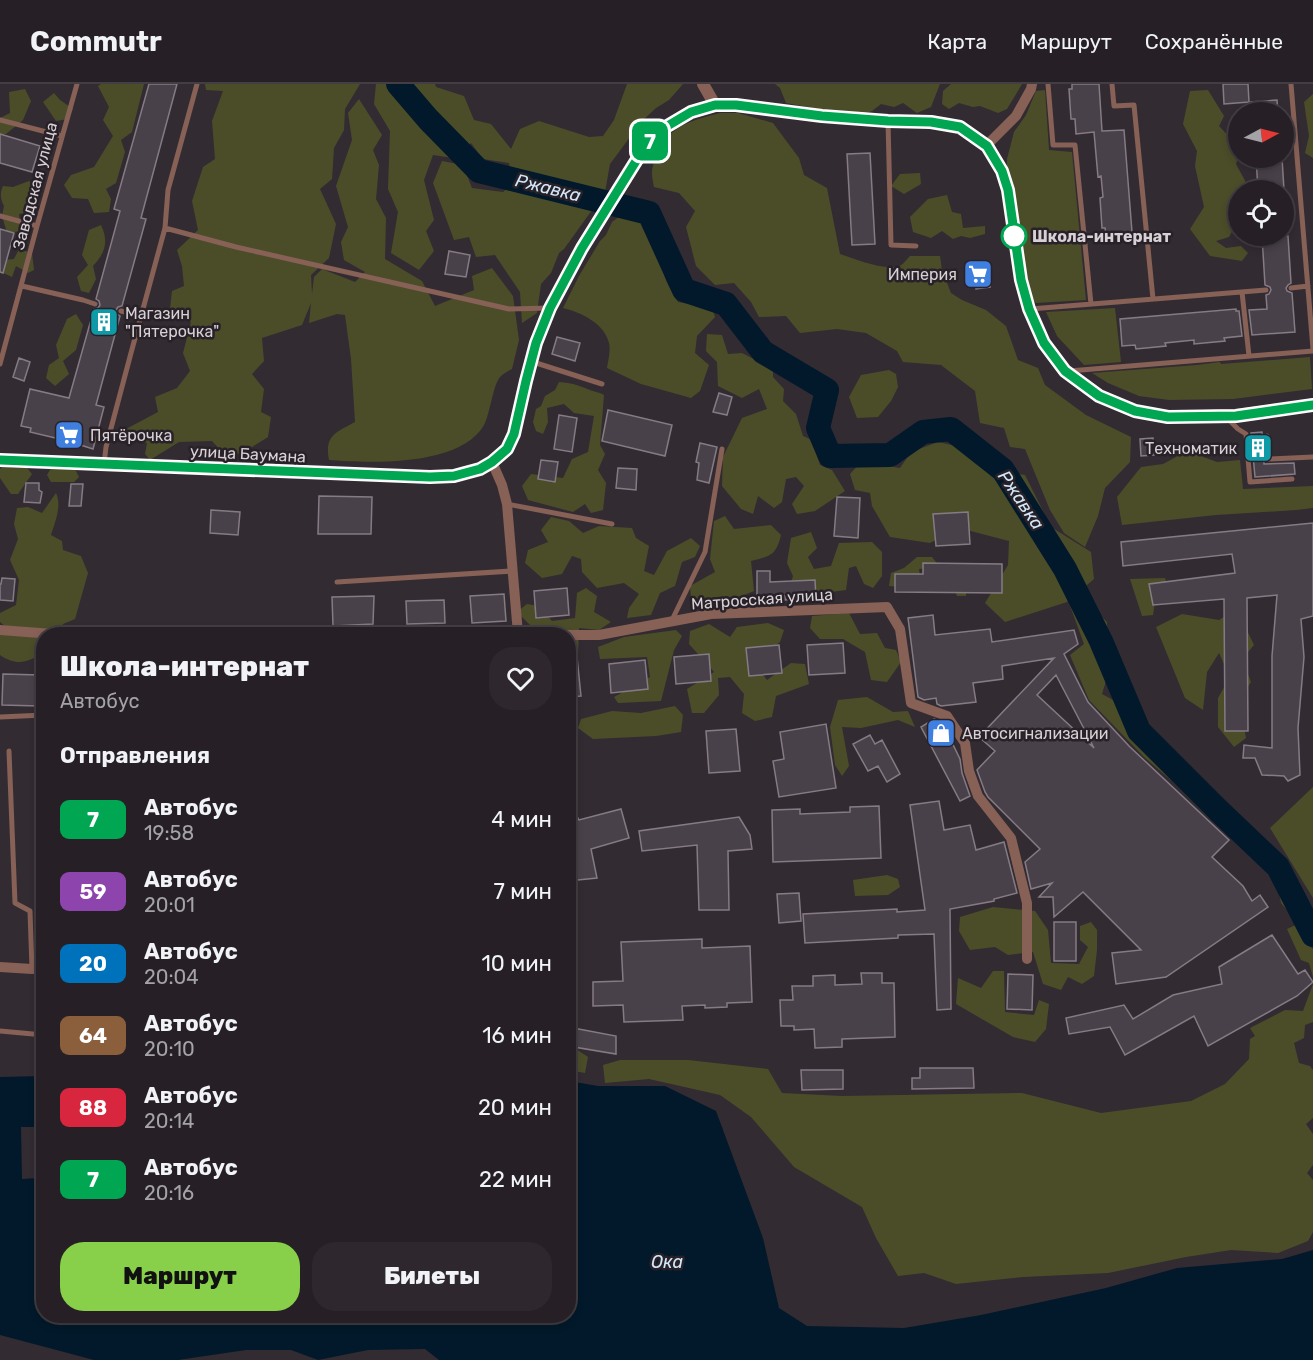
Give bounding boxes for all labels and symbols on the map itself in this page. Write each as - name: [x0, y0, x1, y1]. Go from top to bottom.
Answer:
- north arrow: [1228, 102, 1294, 168]
- street label: Заводская улица: [9, 120, 61, 252]
- line badge: 7: [630, 122, 670, 160]
- water label: Ржавка: [513, 169, 583, 207]
- marker: Школа-интернат: [1001, 223, 1027, 249]
- place label: Школа-интернат: [1032, 227, 1171, 246]
- supermarket icon: Империя: [962, 258, 994, 290]
- place label: Империя: [888, 265, 957, 284]
- place label: Магазин "Пятерочка": [125, 304, 219, 341]
- building icon: Магазин "Пятерочка": [88, 306, 120, 338]
- supermarket icon: Пятёрочка: [53, 419, 85, 451]
- place label: Пятёрочка: [90, 426, 172, 445]
- building icon: Техноматик: [1242, 432, 1274, 464]
- place label: Техноматик: [1145, 439, 1237, 458]
- street label: улица Баумана: [190, 441, 306, 467]
- water label: Ржавка: [993, 466, 1049, 534]
- street label: Матросская улица: [690, 585, 834, 613]
- shop icon: Автосигнализации: [925, 717, 957, 749]
- place label: Автосигнализации: [962, 724, 1109, 743]
- water label: Ока: [651, 1251, 684, 1273]

